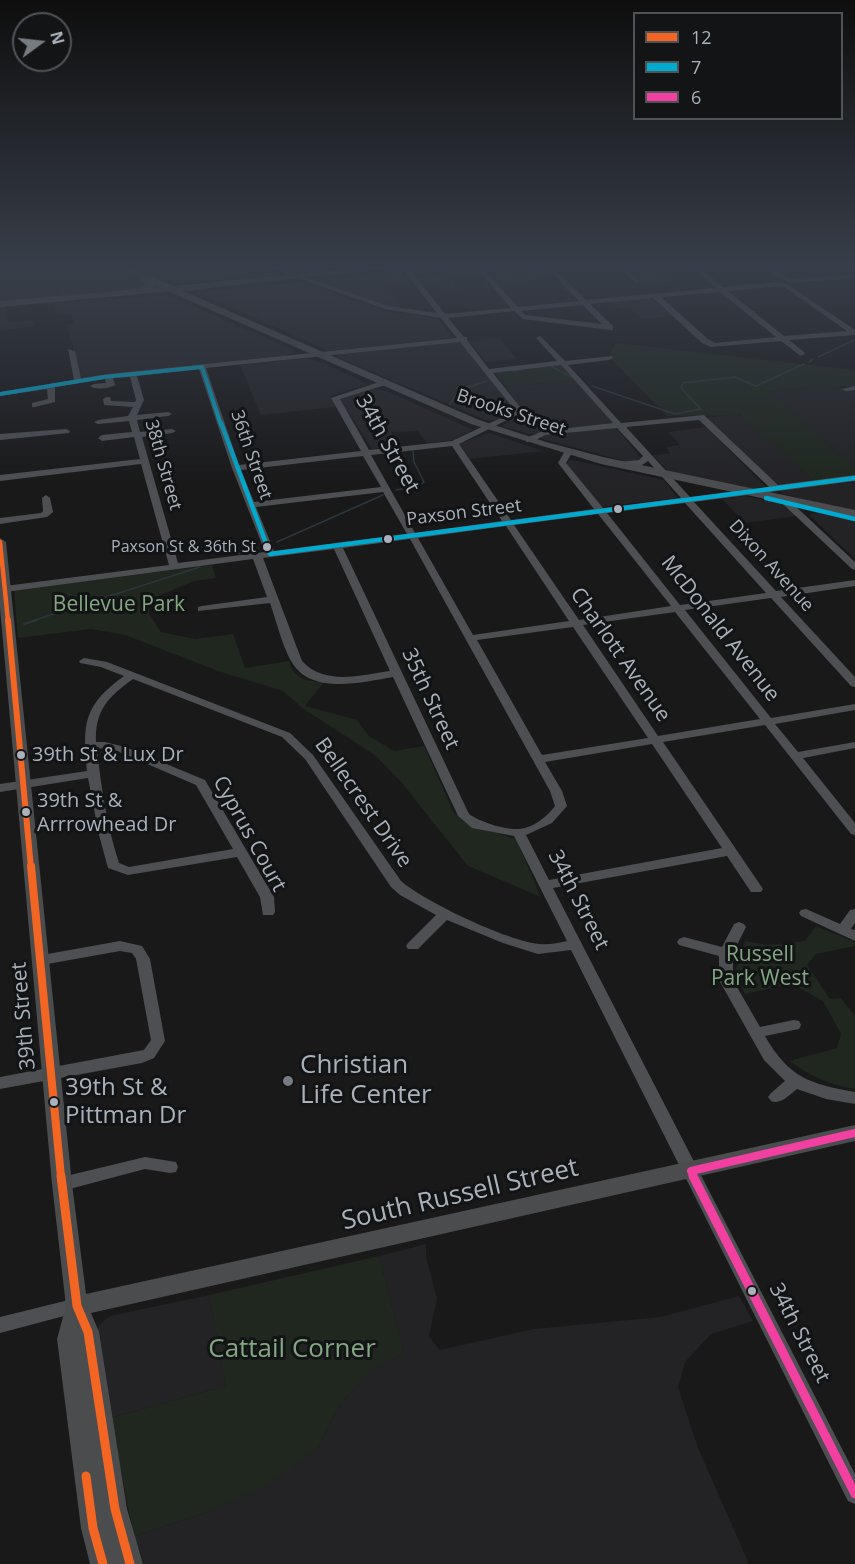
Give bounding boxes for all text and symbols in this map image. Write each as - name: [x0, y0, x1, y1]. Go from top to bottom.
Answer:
- north arrow: [12, 12, 72, 72]
- legend: [633, 12, 843, 120]
- text: 12: [691, 25, 712, 49]
- text: N: [45, 29, 70, 47]
- text: 7: [691, 55, 701, 79]
- text: 6: [691, 85, 701, 109]
- street label: Brooks Street: [454, 385, 568, 441]
- street label: 34th Street: [350, 390, 424, 498]
- street label: 36th Street: [226, 408, 276, 502]
- street label: 38th Street: [140, 417, 186, 513]
- street label: Paxson Street: [405, 495, 523, 531]
- unlabelled marker: [612, 503, 624, 515]
- street label: Dixon Avenue: [724, 516, 818, 616]
- unlabelled marker: [382, 533, 394, 545]
- place label: Paxson St & 36th St: [111, 537, 256, 557]
- marker: Paxson St & 36th St: [261, 541, 273, 553]
- street label: McDonald Avenue: [655, 551, 785, 707]
- street label: Charlott Avenue: [564, 583, 676, 727]
- park label: Bellevue Park: [53, 592, 185, 618]
- street label: 35th Street: [396, 645, 464, 753]
- street label: Bellecrest Drive: [309, 733, 417, 873]
- place label: 39th St & Lux Dr: [32, 743, 184, 767]
- marker: 39th St & Lux Dr: [15, 749, 27, 761]
- street label: Cyprus Court: [207, 772, 291, 896]
- place label: 39th St & Arrrowhead Dr: [37, 789, 176, 836]
- marker: 39th St & Arrrowhead Dr: [20, 806, 32, 818]
- street label: 34th Street: [542, 846, 614, 954]
- park label: Russell Park West: [711, 942, 809, 992]
- street label: 39th Street: [7, 961, 41, 1071]
- place label: Christian Life Center: [300, 1050, 432, 1112]
- place label: 39th St & Pittman Dr: [65, 1074, 186, 1130]
- marker: Christian Life Center: [281, 1074, 295, 1088]
- marker: 39th St & Pittman Dr: [48, 1096, 60, 1108]
- street label: South Russell Street: [339, 1153, 581, 1237]
- street label: 34th Street: [763, 1279, 835, 1387]
- unlabelled marker: [746, 1285, 758, 1297]
- park label: Cattail Corner: [208, 1334, 376, 1366]

